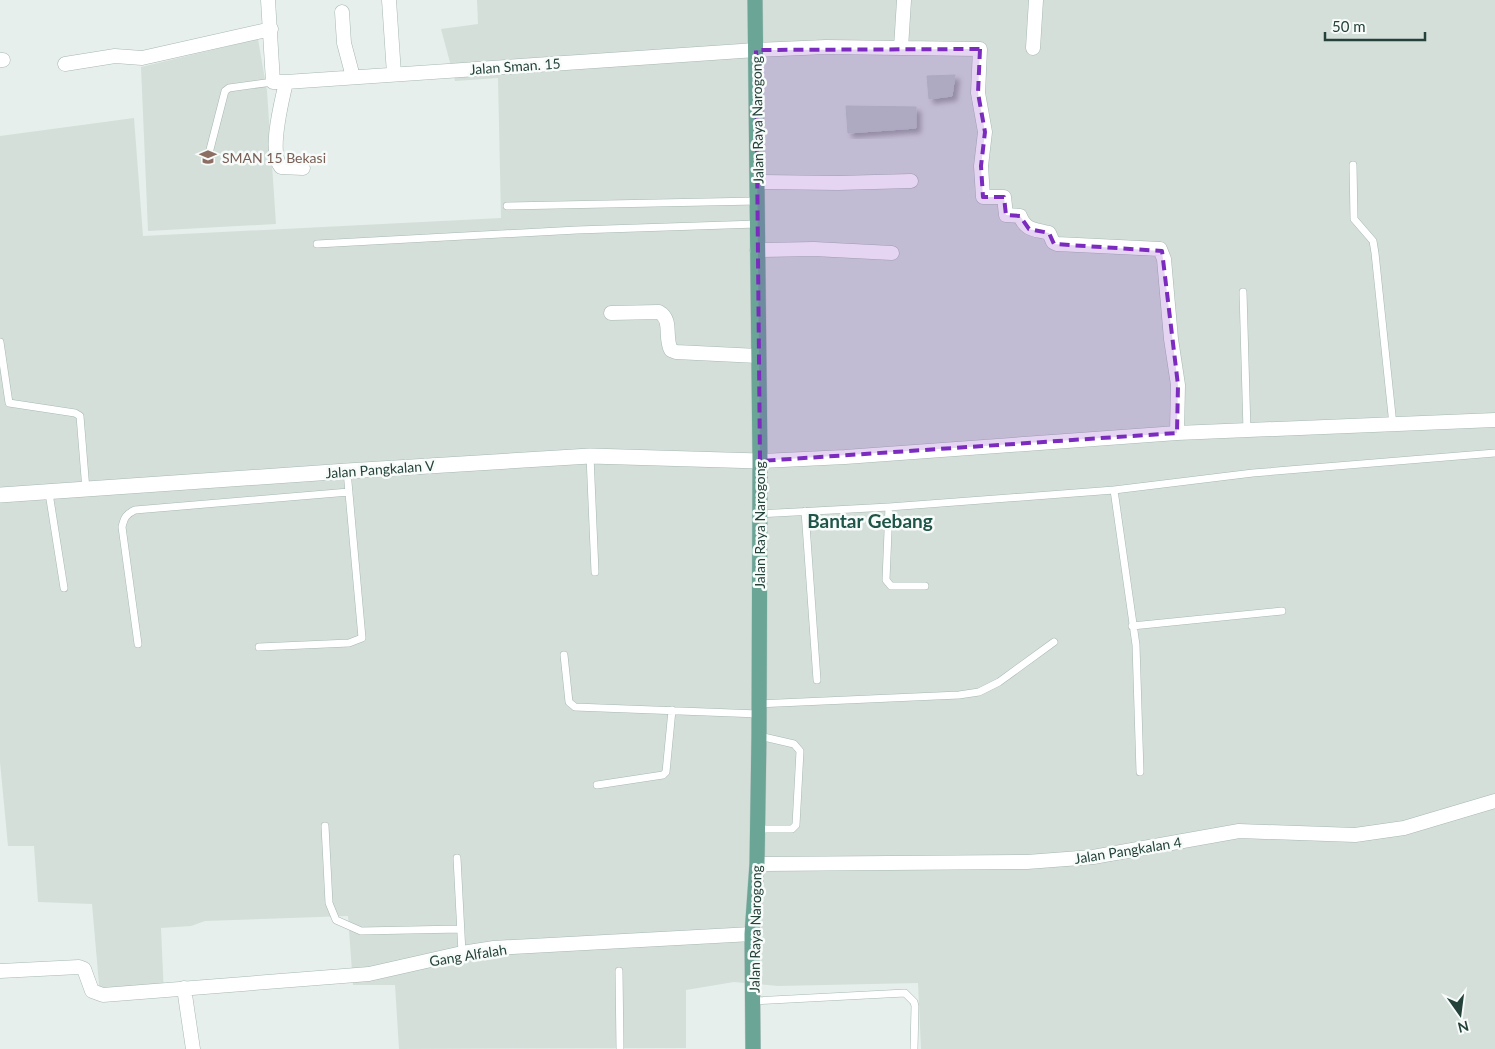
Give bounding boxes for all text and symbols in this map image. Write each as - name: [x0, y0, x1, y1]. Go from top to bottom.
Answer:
- scale bar: [1325, 10, 1425, 42]
- text: 50 m: [1332, 17, 1366, 35]
- street label: Jalan Sman. 15: [469, 54, 561, 78]
- street label: Jalan Raya Narogong: [747, 56, 767, 184]
- school or university icon: SMAN 15 Bekasi: [198, 147, 218, 167]
- place label: SMAN 15 Bekasi: [222, 149, 326, 166]
- street label: Jalan Pangkalan V: [325, 457, 436, 481]
- street label: Jalan Raya Narogong: [751, 461, 768, 589]
- district label: Bantar Gebang: [807, 509, 933, 532]
- street label: Jalan Pangkalan 4: [1073, 833, 1183, 867]
- street label: Jalan Raya Narogong: [745, 865, 765, 993]
- street label: Gang Alfalah: [428, 941, 508, 969]
- north arrow: [1435, 989, 1485, 1039]
- text: N: [1456, 1018, 1471, 1037]

